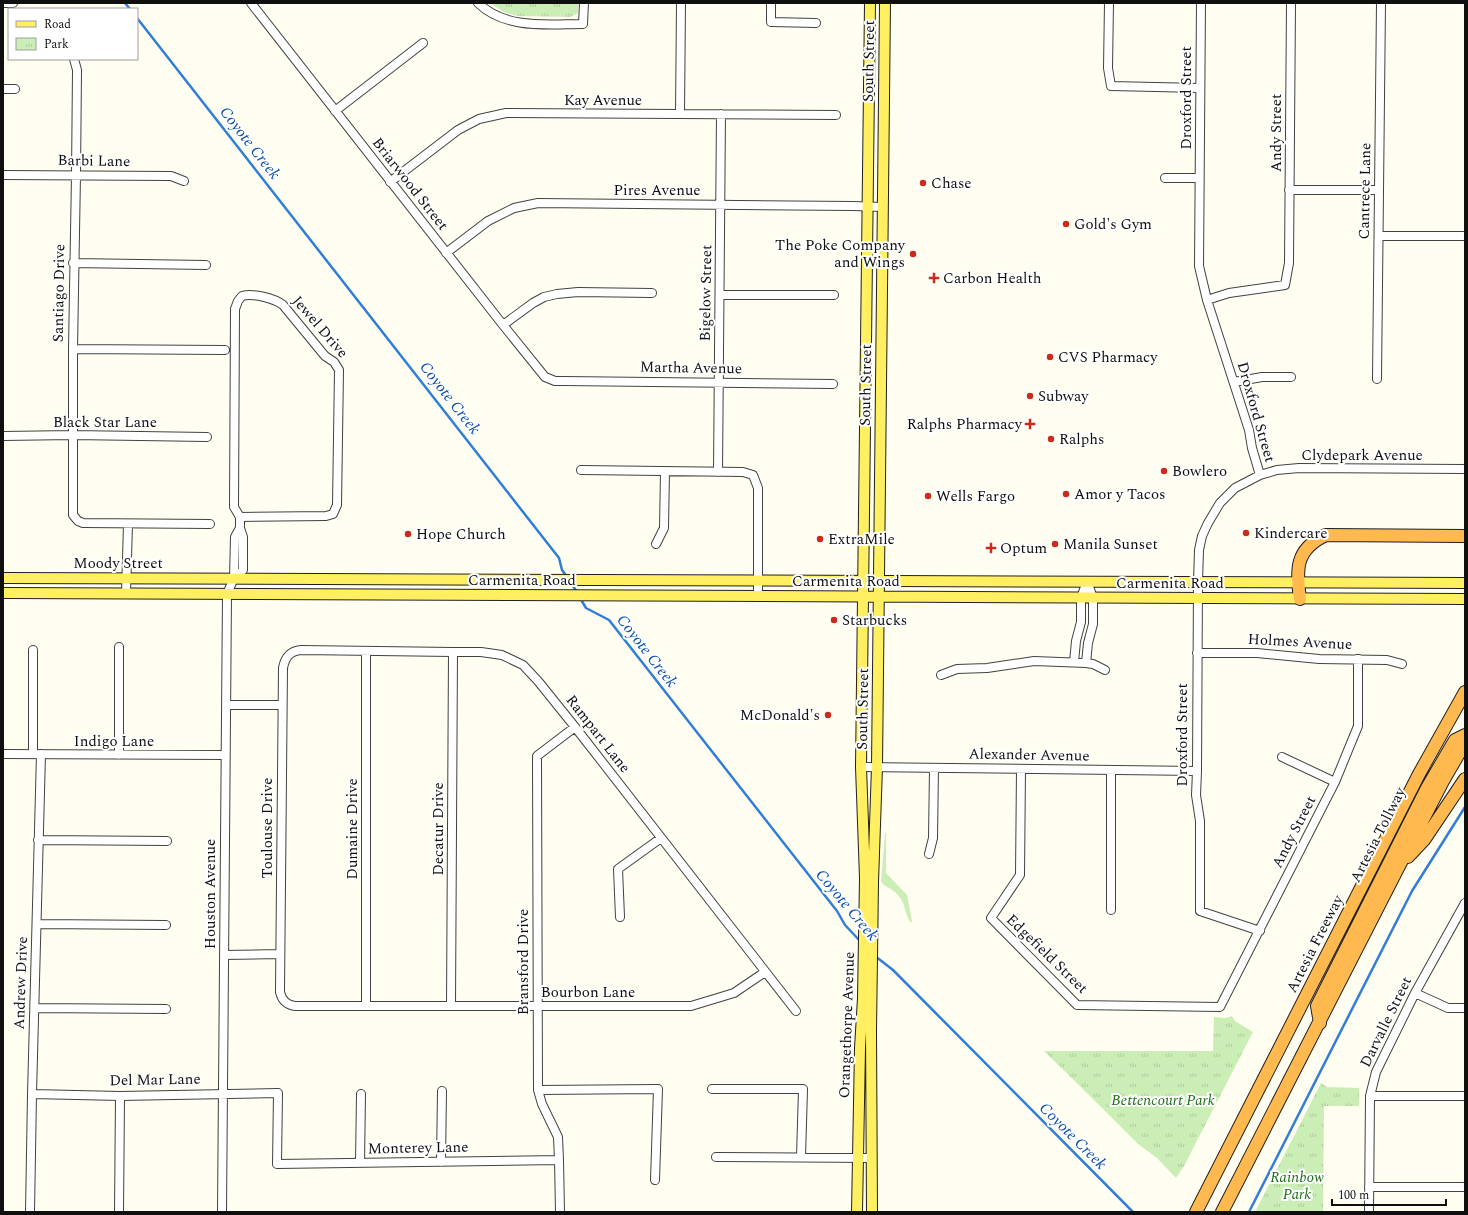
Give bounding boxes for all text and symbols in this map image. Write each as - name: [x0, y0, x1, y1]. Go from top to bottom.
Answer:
- legend: [8, 8, 138, 60]
- text: Road: [44, 15, 71, 34]
- street label: South Street: [857, 20, 881, 102]
- text: Park: [44, 35, 69, 54]
- street label: Droxford Street: [1175, 46, 1198, 150]
- street label: Kay Avenue: [564, 89, 642, 112]
- street label: Andy Street: [1265, 94, 1288, 172]
- water label: Coyote Creek: [214, 101, 287, 185]
- street label: Briarwood Street: [366, 132, 454, 236]
- street label: Cantrece Lane: [1353, 142, 1377, 240]
- street label: Barbi Lane: [57, 149, 131, 173]
- place label: Chase: [931, 172, 972, 195]
- marker: Chase: [918, 178, 928, 188]
- street label: Pires Avenue: [613, 179, 701, 202]
- place label: Gold's Gym: [1074, 213, 1152, 236]
- marker: Gold's Gym: [1061, 219, 1071, 229]
- place label: The Poke Company and Wings: [775, 234, 906, 274]
- street label: Santiago Drive: [47, 244, 71, 342]
- street label: Bigelow Street: [694, 244, 718, 342]
- marker: The Poke Company and Wings: [908, 249, 918, 259]
- place label: Carbon Health: [943, 267, 1042, 290]
- marker: Carbon Health: [928, 272, 940, 284]
- street label: Jewel Drive: [286, 291, 354, 363]
- street label: South Street: [854, 344, 878, 426]
- place label: CVS Pharmacy: [1058, 346, 1158, 369]
- marker: CVS Pharmacy: [1045, 352, 1055, 362]
- water label: Coyote Creek: [414, 356, 487, 440]
- street label: Martha Avenue: [640, 356, 742, 380]
- street label: Droxford Street: [1231, 359, 1281, 465]
- place label: Subway: [1038, 385, 1089, 408]
- marker: Subway: [1025, 391, 1035, 401]
- street label: Black Star Lane: [53, 411, 157, 434]
- place label: Ralphs Pharmacy: [907, 413, 1023, 436]
- marker: Ralphs Pharmacy: [1025, 419, 1035, 429]
- place label: Ralphs: [1059, 428, 1104, 451]
- marker: Ralphs: [1046, 434, 1056, 444]
- street label: Clydepark Avenue: [1301, 444, 1423, 467]
- place label: Bowlero: [1172, 460, 1227, 483]
- marker: Bowlero: [1159, 466, 1169, 476]
- place label: Amor y Tacos: [1074, 483, 1166, 506]
- place label: Wells Fargo: [936, 485, 1015, 508]
- marker: Amor y Tacos: [1061, 489, 1071, 499]
- marker: Wells Fargo: [923, 491, 933, 501]
- place label: Kindercare: [1254, 522, 1327, 545]
- place label: Hope Church: [416, 523, 506, 546]
- place label: ExtraMile: [828, 528, 895, 551]
- marker: Kindercare: [1241, 528, 1251, 538]
- marker: Hope Church: [403, 529, 413, 539]
- place label: Manila Sunset: [1063, 533, 1158, 556]
- marker: ExtraMile: [815, 534, 825, 544]
- place label: Optum: [1000, 537, 1047, 560]
- marker: Manila Sunset: [1050, 539, 1060, 549]
- marker: Optum: [985, 542, 997, 554]
- street label: Moody Street: [73, 552, 163, 575]
- street label: Carmenita Road: [468, 569, 576, 592]
- street label: Carmenita Road: [792, 570, 900, 593]
- street label: Carmenita Road: [1116, 572, 1224, 595]
- water label: Coyote Creek: [611, 609, 684, 693]
- place label: Starbucks: [842, 609, 907, 632]
- marker: Starbucks: [829, 615, 839, 625]
- street label: Holmes Avenue: [1247, 628, 1353, 656]
- street label: South Street: [851, 668, 875, 750]
- street label: Droxford Street: [1171, 683, 1194, 787]
- street label: Rampart Lane: [560, 690, 636, 778]
- place label: McDonald's: [740, 704, 820, 727]
- marker: McDonald's: [823, 710, 833, 720]
- street label: Indigo Lane: [74, 730, 154, 753]
- street label: Alexander Avenue: [968, 742, 1090, 768]
- street label: Toulouse Drive: [256, 777, 279, 879]
- street label: Dumaine Drive: [341, 778, 364, 880]
- street label: Decatur Drive: [427, 782, 450, 876]
- street label: Artesia Tollway: [1344, 783, 1412, 887]
- street label: Andy Street: [1266, 792, 1322, 872]
- street label: Houston Avenue: [199, 839, 222, 949]
- water label: Coyote Creek: [810, 864, 885, 947]
- street label: Artesia Freeway: [1280, 890, 1350, 997]
- street label: Bransford Drive: [512, 909, 535, 1015]
- street label: Edgefield Street: [1001, 909, 1093, 999]
- street label: Andrew Drive: [8, 936, 34, 1030]
- street label: Orangethorpe Avenue: [833, 951, 861, 1099]
- street label: Darvalle Street: [1354, 973, 1418, 1071]
- street label: Bourbon Lane: [541, 981, 635, 1004]
- street label: Del Mar Lane: [109, 1068, 201, 1092]
- park label: Bettencourt Park: [1111, 1089, 1215, 1112]
- water label: Coyote Creek: [1034, 1097, 1113, 1176]
- street label: Monterey Lane: [367, 1136, 469, 1160]
- park label: Rainbow Park: [1270, 1166, 1324, 1206]
- scale bar: [1332, 1181, 1446, 1207]
- text: 100 m: [1338, 1186, 1369, 1205]

